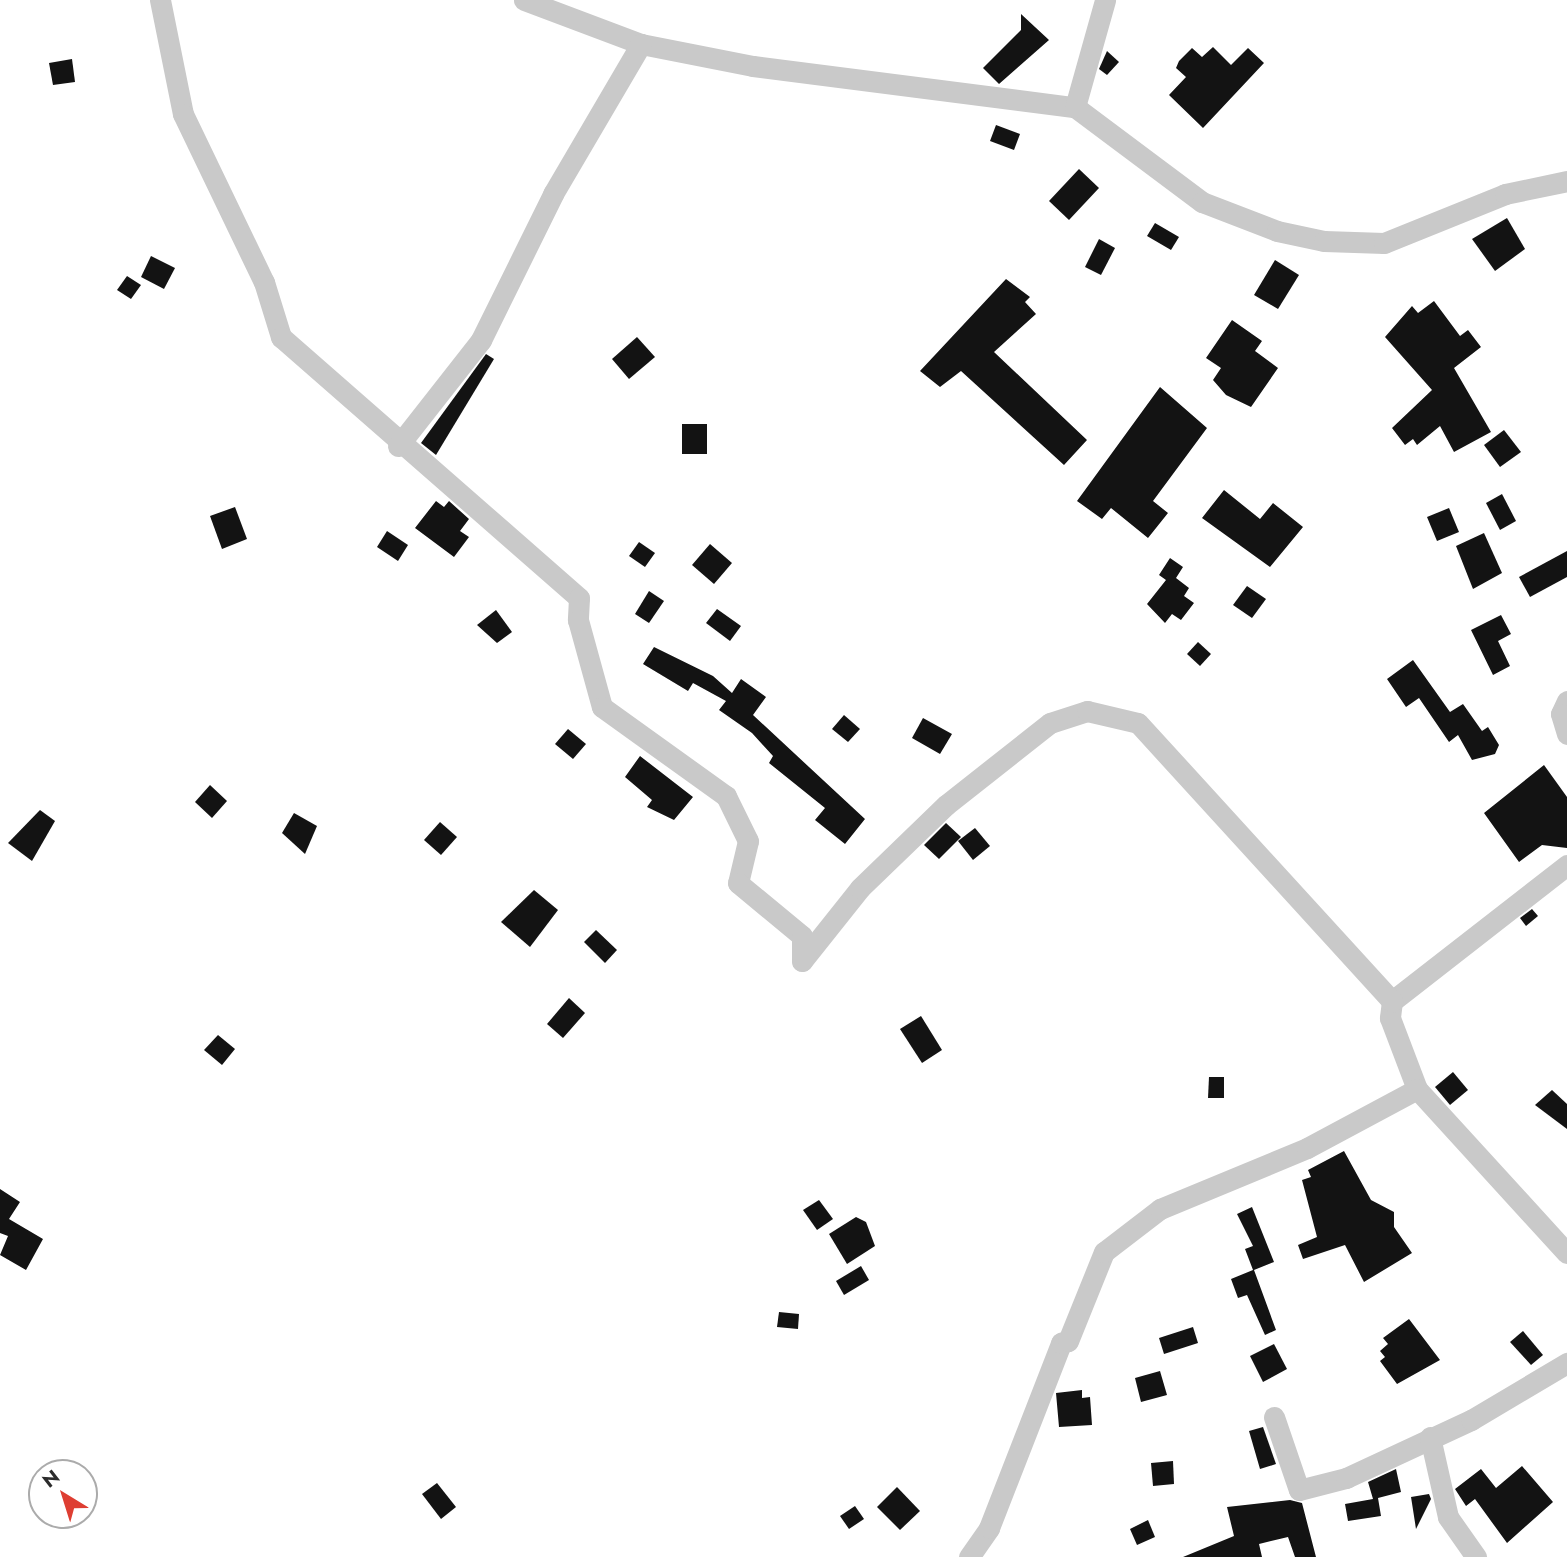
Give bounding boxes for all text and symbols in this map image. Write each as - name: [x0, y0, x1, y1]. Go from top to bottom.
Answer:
- north arrow: [28, 1459, 98, 1529]
- text: N: [37, 1463, 65, 1494]

